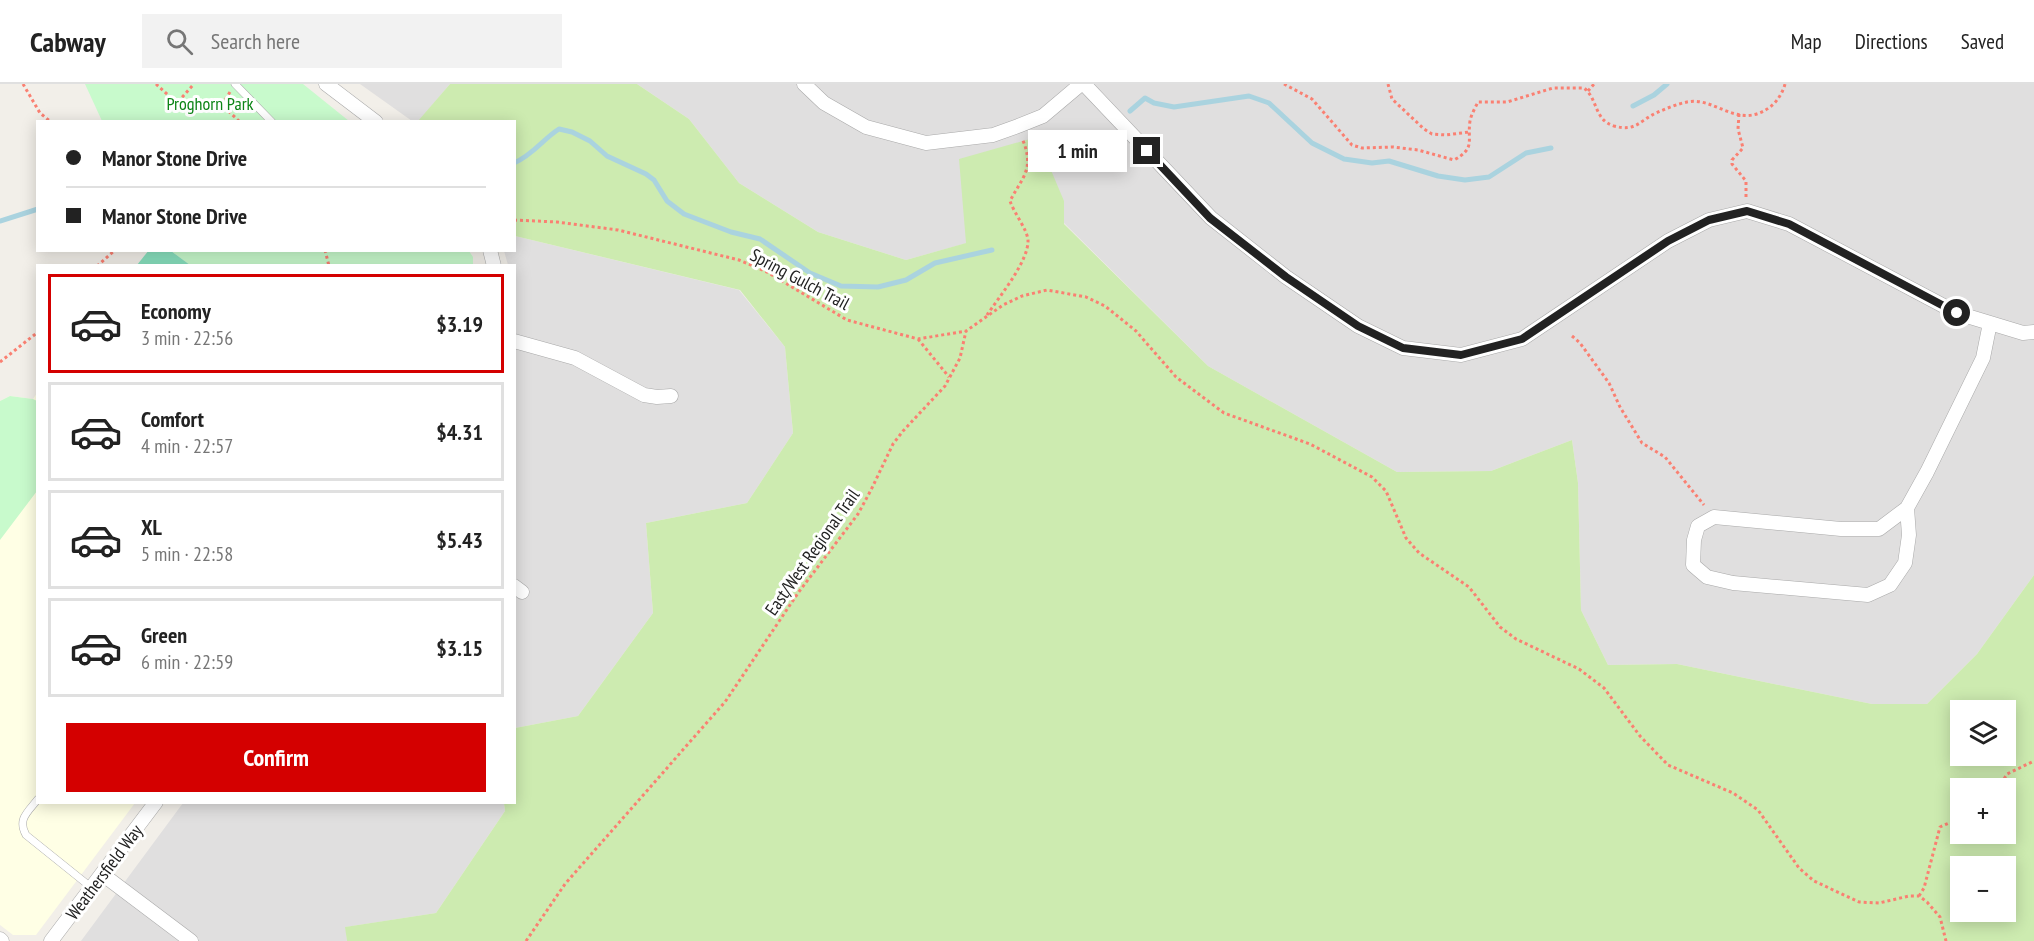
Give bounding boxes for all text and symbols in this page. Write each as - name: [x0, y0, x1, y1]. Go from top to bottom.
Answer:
- search box: [142, 14, 562, 68]
- text: Cabway: [30, 23, 106, 60]
- icon: search: [163, 25, 196, 58]
- text: Search here: [211, 27, 300, 55]
- text: Map: [1791, 28, 1822, 55]
- text: Directions: [1855, 28, 1928, 55]
- text: Saved: [1961, 28, 2004, 55]
- park label: Proghorn Park: [166, 92, 254, 115]
- callout: 1 min: [1027, 130, 1126, 172]
- route end: [1133, 137, 1160, 164]
- text: 1 min: [1057, 138, 1098, 164]
- text: Manor Stone Drive: [102, 144, 247, 172]
- text: Manor Stone Drive: [102, 202, 247, 230]
- street label: Spring Gulch Trail: [746, 243, 854, 315]
- icon: car: [69, 297, 123, 351]
- text: Economy: [141, 297, 211, 325]
- route start: [1943, 299, 1970, 326]
- text: $3.19: [436, 310, 483, 338]
- text: 3 min · 22:56: [141, 325, 233, 351]
- icon: car: [69, 405, 123, 459]
- text: Comfort: [141, 405, 204, 433]
- text: $4.31: [436, 418, 483, 446]
- text: 4 min · 22:57: [141, 433, 233, 459]
- street label: East/West Regional Trail: [760, 484, 865, 620]
- icon: car: [69, 513, 123, 567]
- text: XL: [141, 513, 162, 541]
- text: $5.43: [436, 526, 483, 554]
- text: 5 min · 22:58: [141, 541, 233, 567]
- icon: car: [69, 621, 123, 675]
- text: Green: [141, 621, 187, 649]
- text: $3.15: [436, 634, 483, 662]
- text: 6 min · 22:59: [141, 649, 233, 675]
- map controls: [1950, 700, 2016, 922]
- button: layers: [1950, 700, 2016, 766]
- button: Confirm: [66, 723, 486, 792]
- button: +: [1950, 778, 2016, 844]
- street label: Weathersfield Way: [61, 820, 148, 924]
- button: −: [1950, 856, 2016, 922]

